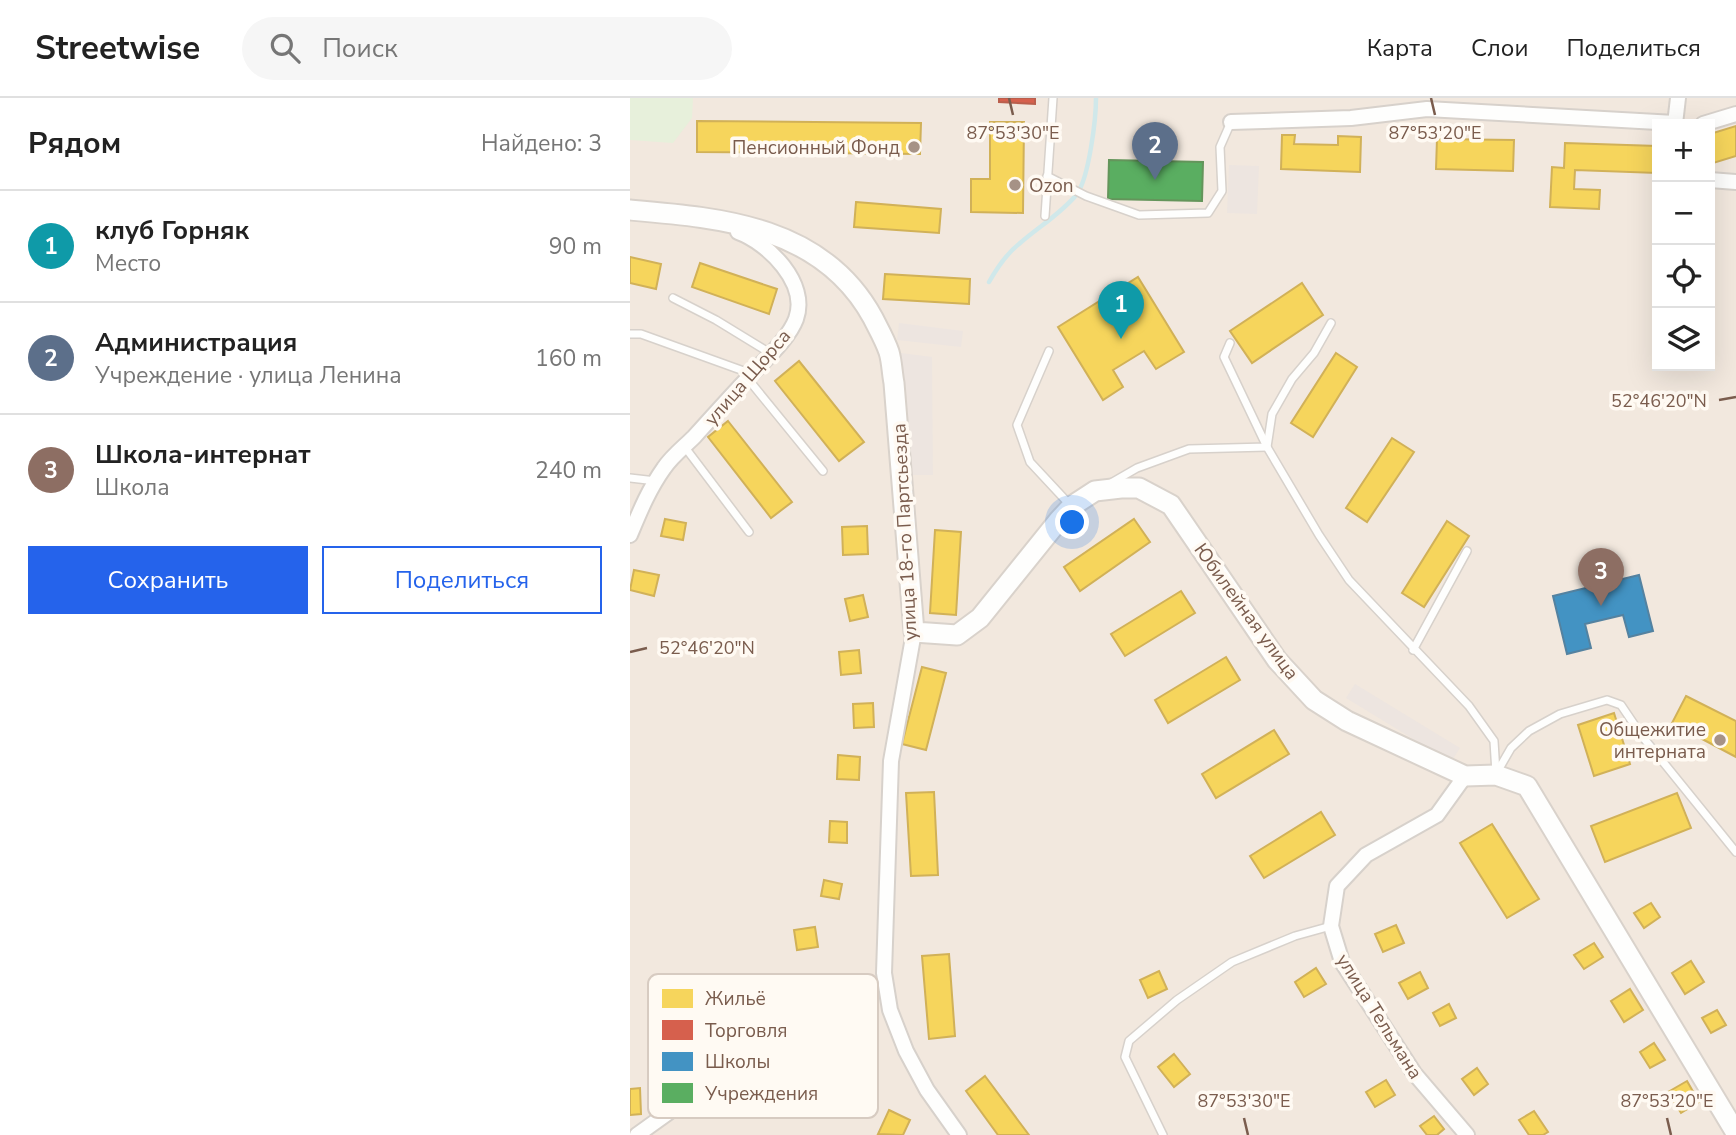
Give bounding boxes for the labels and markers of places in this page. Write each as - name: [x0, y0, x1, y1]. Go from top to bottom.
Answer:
- pin: 2: [1132, 122, 1178, 180]
- place label: Пенсионный Фонд: [732, 135, 900, 161]
- marker: Пенсионный Фонд: [906, 139, 922, 155]
- place label: Ozon: [1029, 173, 1074, 199]
- marker: Ozon: [1007, 177, 1023, 193]
- pin: 1: [1098, 281, 1144, 339]
- pin: 3: [1578, 548, 1624, 606]
- place label: Общежитие интерната: [1599, 717, 1706, 765]
- marker: Общежитие интерната: [1712, 732, 1728, 748]

